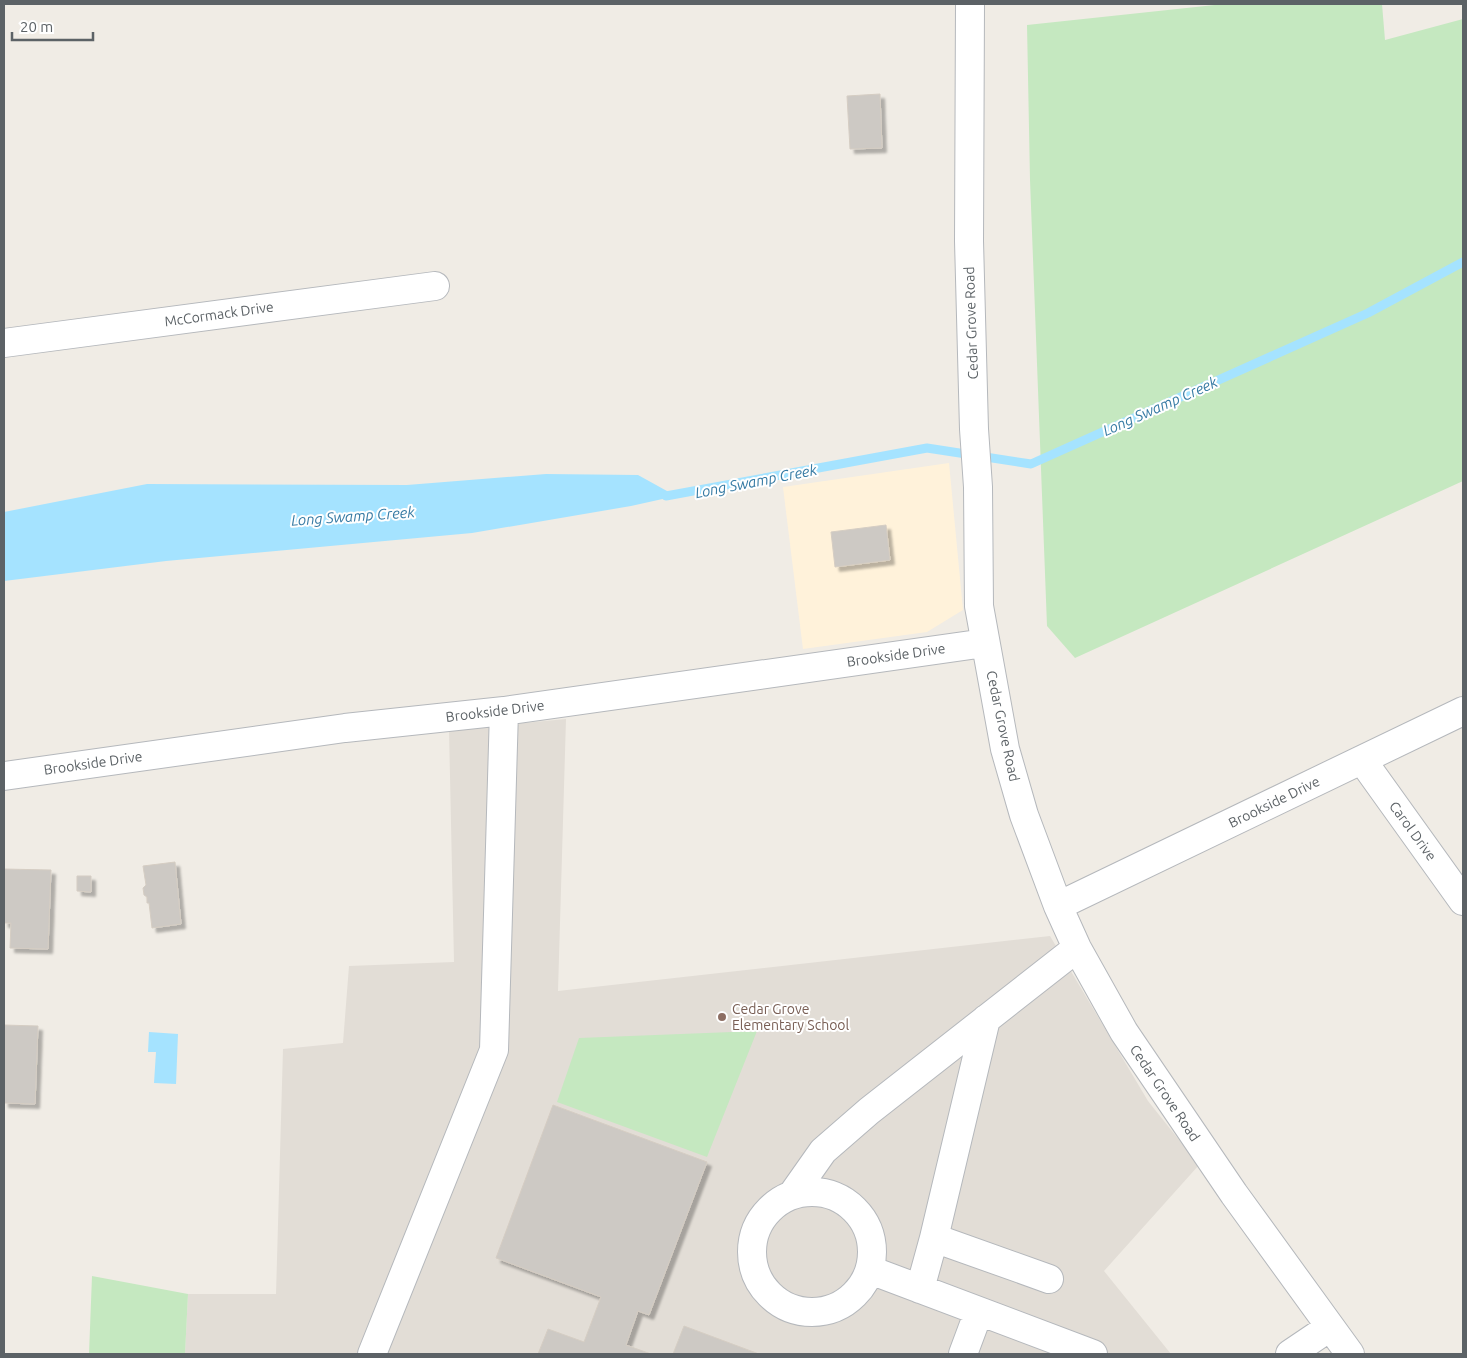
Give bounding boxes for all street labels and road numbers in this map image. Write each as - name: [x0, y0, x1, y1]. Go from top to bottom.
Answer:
- street label: Cedar Grove Road: [961, 266, 981, 380]
- street label: McCormack Drive: [163, 298, 275, 330]
- street label: Brookside Drive: [846, 640, 946, 670]
- street label: Cedar Grove Road: [983, 669, 1023, 783]
- street label: Brookside Drive: [445, 697, 545, 725]
- street label: Brookside Drive: [43, 748, 143, 778]
- street label: Brookside Drive: [1226, 773, 1322, 831]
- street label: Carol Drive: [1386, 798, 1440, 864]
- street label: Cedar Grove Road: [1127, 1042, 1203, 1144]

